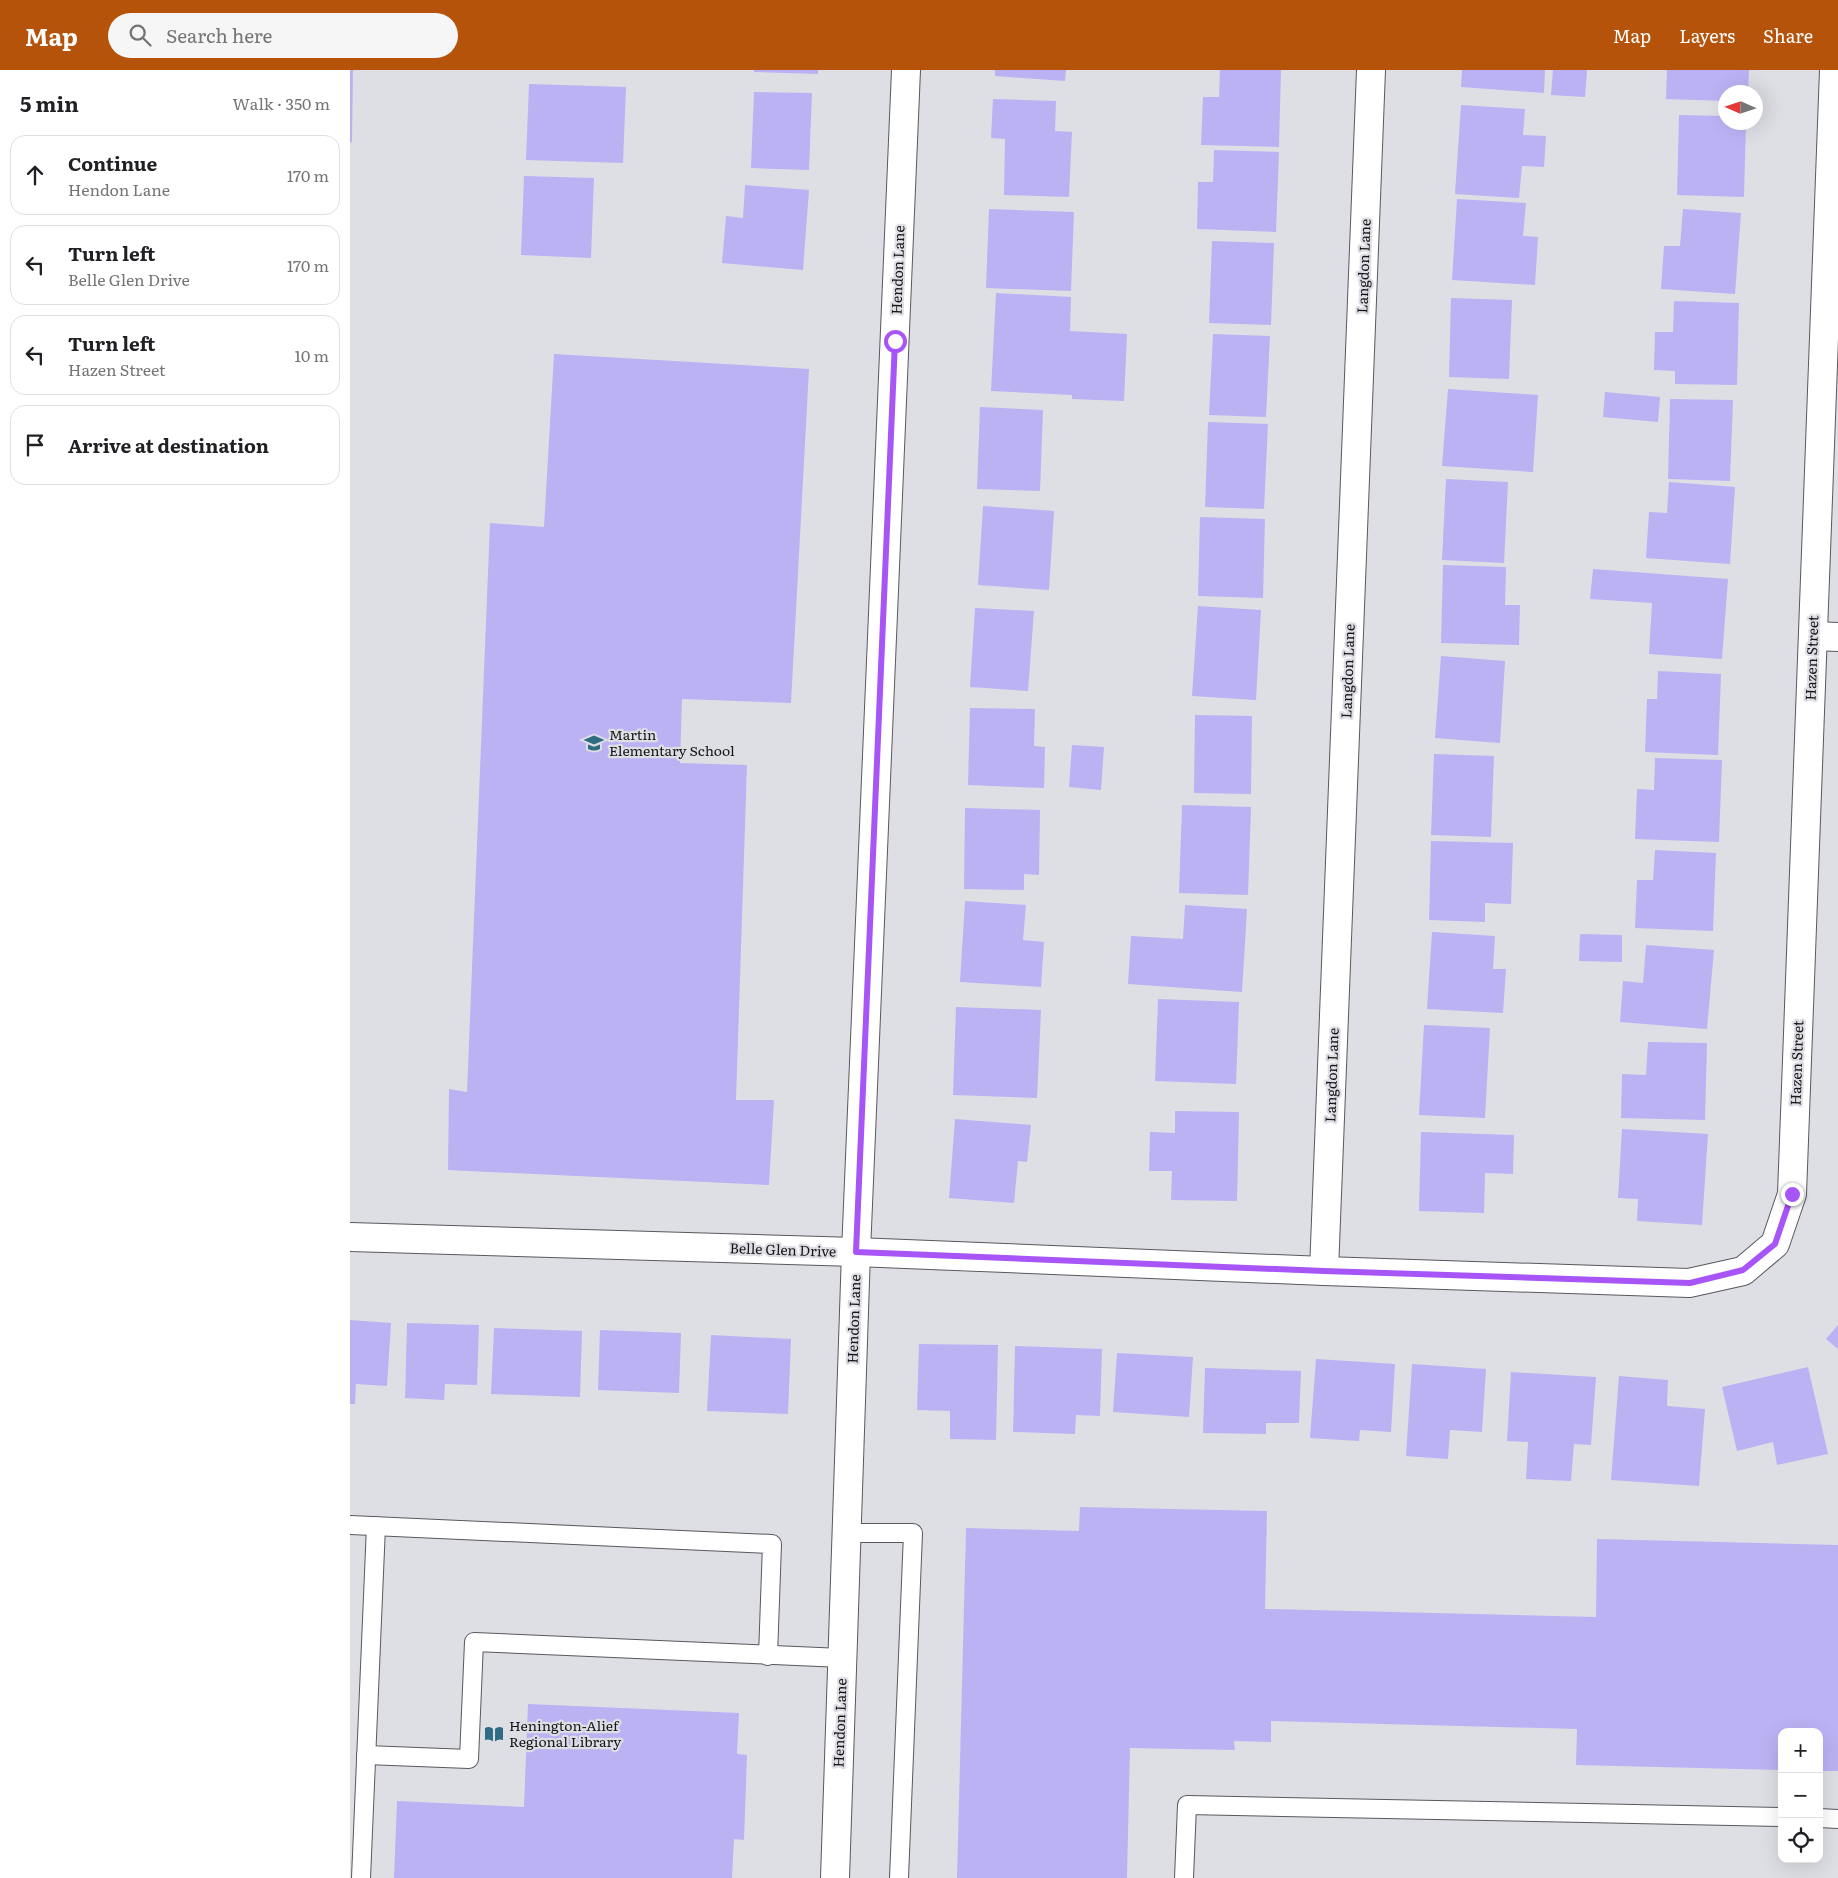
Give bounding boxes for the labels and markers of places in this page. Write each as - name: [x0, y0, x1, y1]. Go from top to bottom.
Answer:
- place label: Martin Elementary School: [609, 724, 735, 760]
- school or university icon: Martin Elementary School: [583, 732, 605, 754]
- place label: Henington-Alief Regional Library: [509, 1715, 622, 1751]
- library icon: Henington-Alief Regional Library: [483, 1723, 505, 1745]

